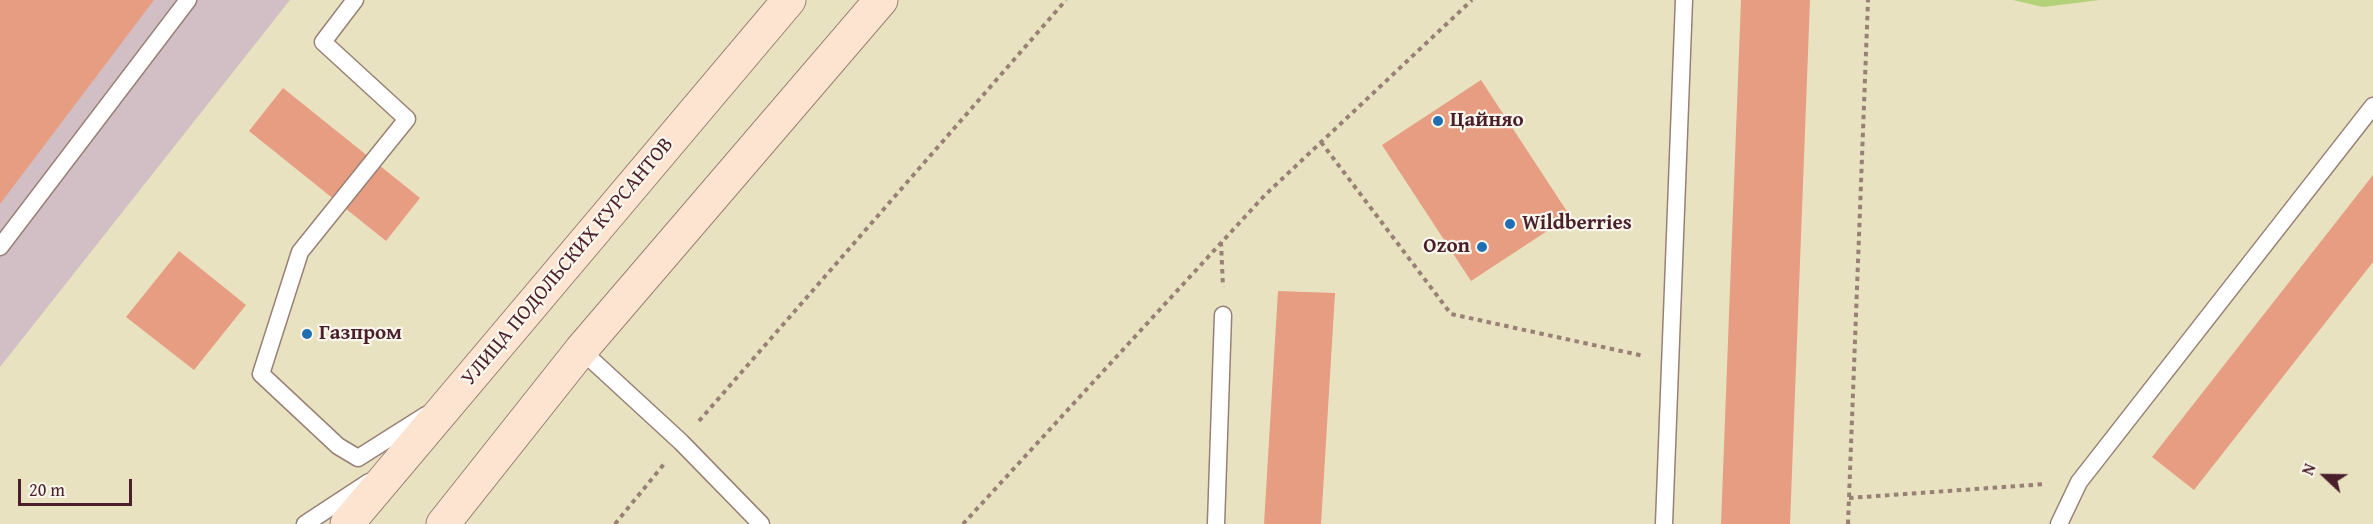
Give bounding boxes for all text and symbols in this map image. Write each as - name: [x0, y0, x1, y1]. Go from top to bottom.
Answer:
- place label: Цайняо: [1450, 108, 1524, 134]
- marker: Цайняо: [1431, 114, 1445, 128]
- street label: УЛИЦА ПОДОЛЬСКИХ КУРСАНТОВ: [457, 133, 679, 391]
- place label: Wildberries: [1522, 211, 1632, 237]
- marker: Wildberries: [1503, 217, 1517, 231]
- place label: Ozon: [1423, 234, 1470, 260]
- marker: Ozon: [1475, 240, 1489, 254]
- place label: Газпром: [319, 321, 402, 347]
- marker: Газпром: [300, 327, 314, 341]
- north arrow: [2295, 446, 2355, 506]
- text: N: [2295, 460, 2321, 479]
- scale bar: [21, 467, 135, 505]
- text: 20 m: [29, 476, 65, 503]

